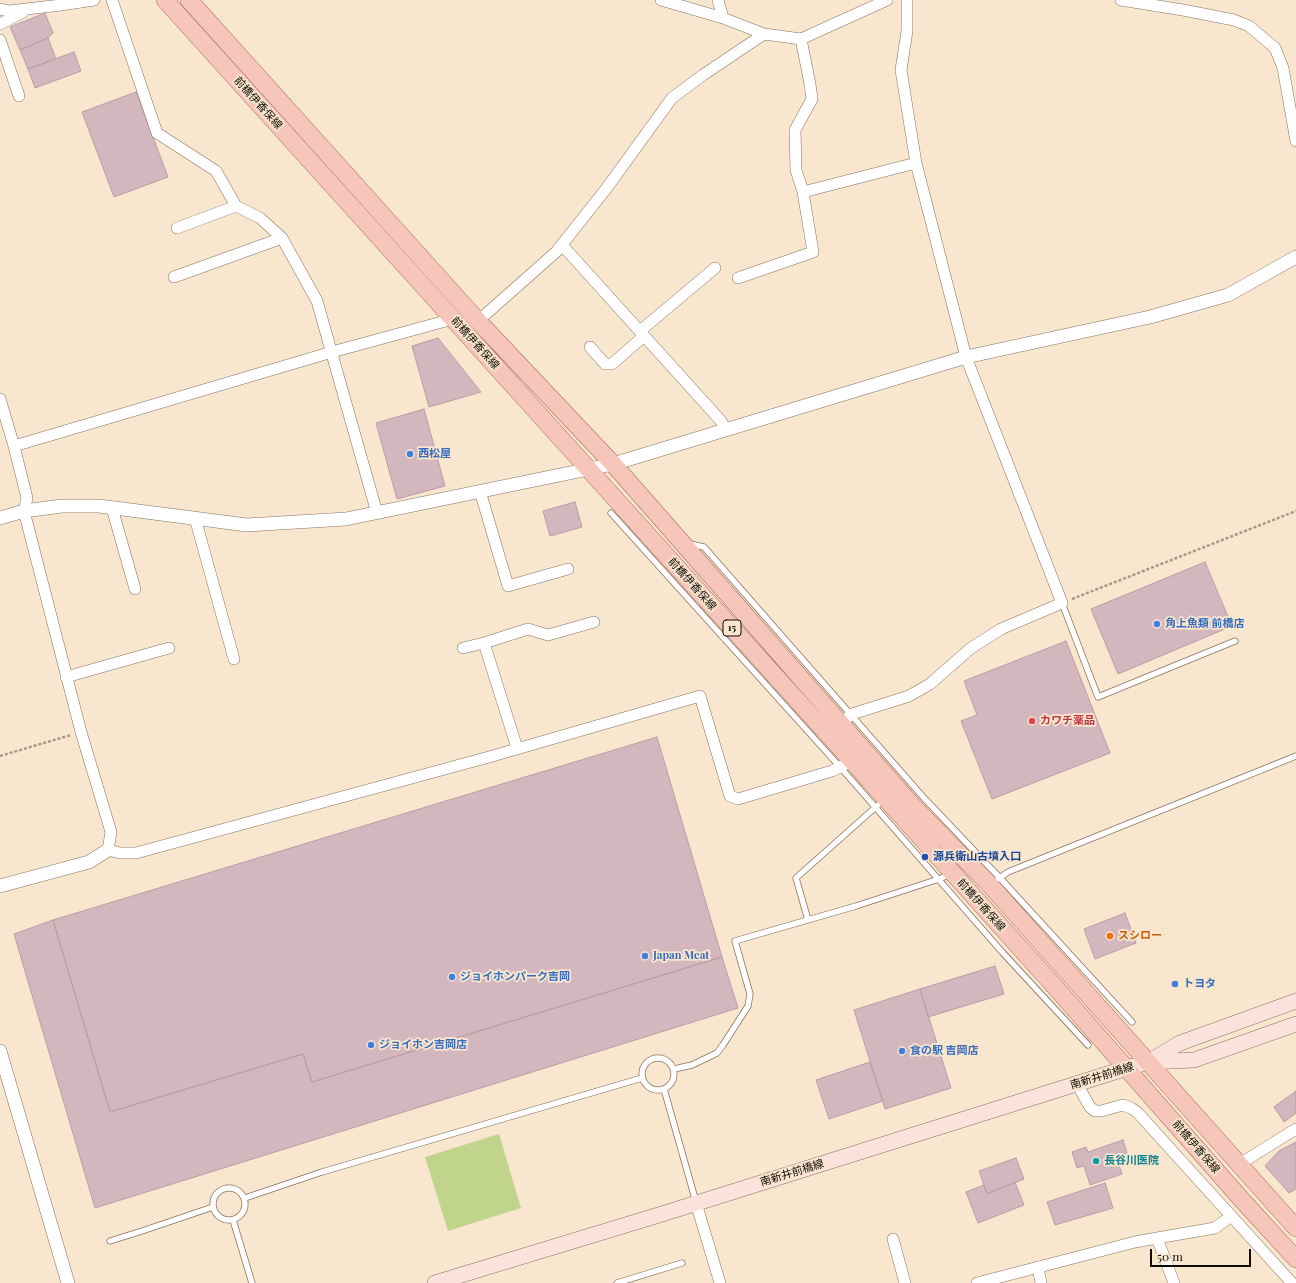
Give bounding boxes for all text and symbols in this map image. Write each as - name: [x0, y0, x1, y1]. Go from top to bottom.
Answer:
- street label: 前橋伊香保線: [231, 74, 285, 132]
- street label: 前橋伊香保線: [448, 314, 502, 372]
- place label: 西松屋: [418, 447, 451, 461]
- marker: 西松屋: [405, 449, 415, 459]
- street label: 前橋伊香保線: [665, 555, 719, 613]
- place label: 角上魚類 前橋店: [1165, 617, 1245, 631]
- marker: 角上魚類 前橋店: [1152, 619, 1162, 629]
- road number: 15: [723, 620, 741, 636]
- place label: カワチ薬品: [1040, 714, 1095, 728]
- marker: カワチ薬品: [1027, 716, 1037, 726]
- place label: 源兵衛山古墳入口: [933, 850, 1021, 864]
- marker: 源兵衛山古墳入口: [920, 852, 930, 862]
- street label: 前橋伊香保線: [954, 876, 1008, 934]
- place label: スシロー: [1118, 929, 1162, 943]
- marker: スシロー: [1105, 931, 1115, 941]
- place label: Japan Meat: [653, 949, 709, 963]
- marker: Japan Meat: [640, 951, 650, 961]
- place label: ジョイホンパーク吉岡: [460, 970, 570, 984]
- marker: ジョイホンパーク吉岡: [447, 972, 457, 982]
- place label: トヨタ: [1183, 977, 1216, 991]
- marker: トヨタ: [1170, 979, 1180, 989]
- place label: ジョイホン吉岡店: [379, 1038, 467, 1052]
- marker: ジョイホン吉岡店: [366, 1040, 376, 1050]
- place label: 食の駅 吉岡店: [910, 1044, 979, 1058]
- marker: 食の駅 吉岡店: [897, 1046, 907, 1056]
- street label: 南新井前橋線: [1069, 1060, 1135, 1092]
- street label: 前橋伊香保線: [1169, 1118, 1223, 1176]
- place label: 長谷川医院: [1104, 1154, 1159, 1168]
- marker: 長谷川医院: [1091, 1156, 1101, 1166]
- street label: 南新井前橋線: [759, 1157, 825, 1189]
- scale bar: [1152, 1241, 1253, 1267]
- text: 50 m: [1157, 1248, 1183, 1264]

